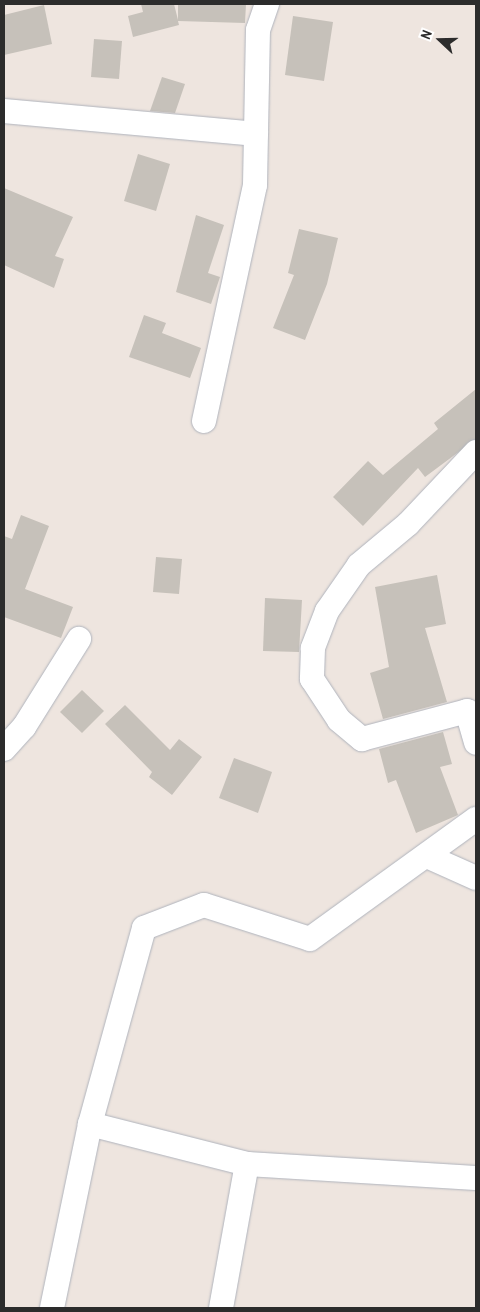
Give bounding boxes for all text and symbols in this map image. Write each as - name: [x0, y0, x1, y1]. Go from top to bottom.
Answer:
- north arrow: [415, 15, 465, 65]
- text: N: [416, 28, 436, 42]

